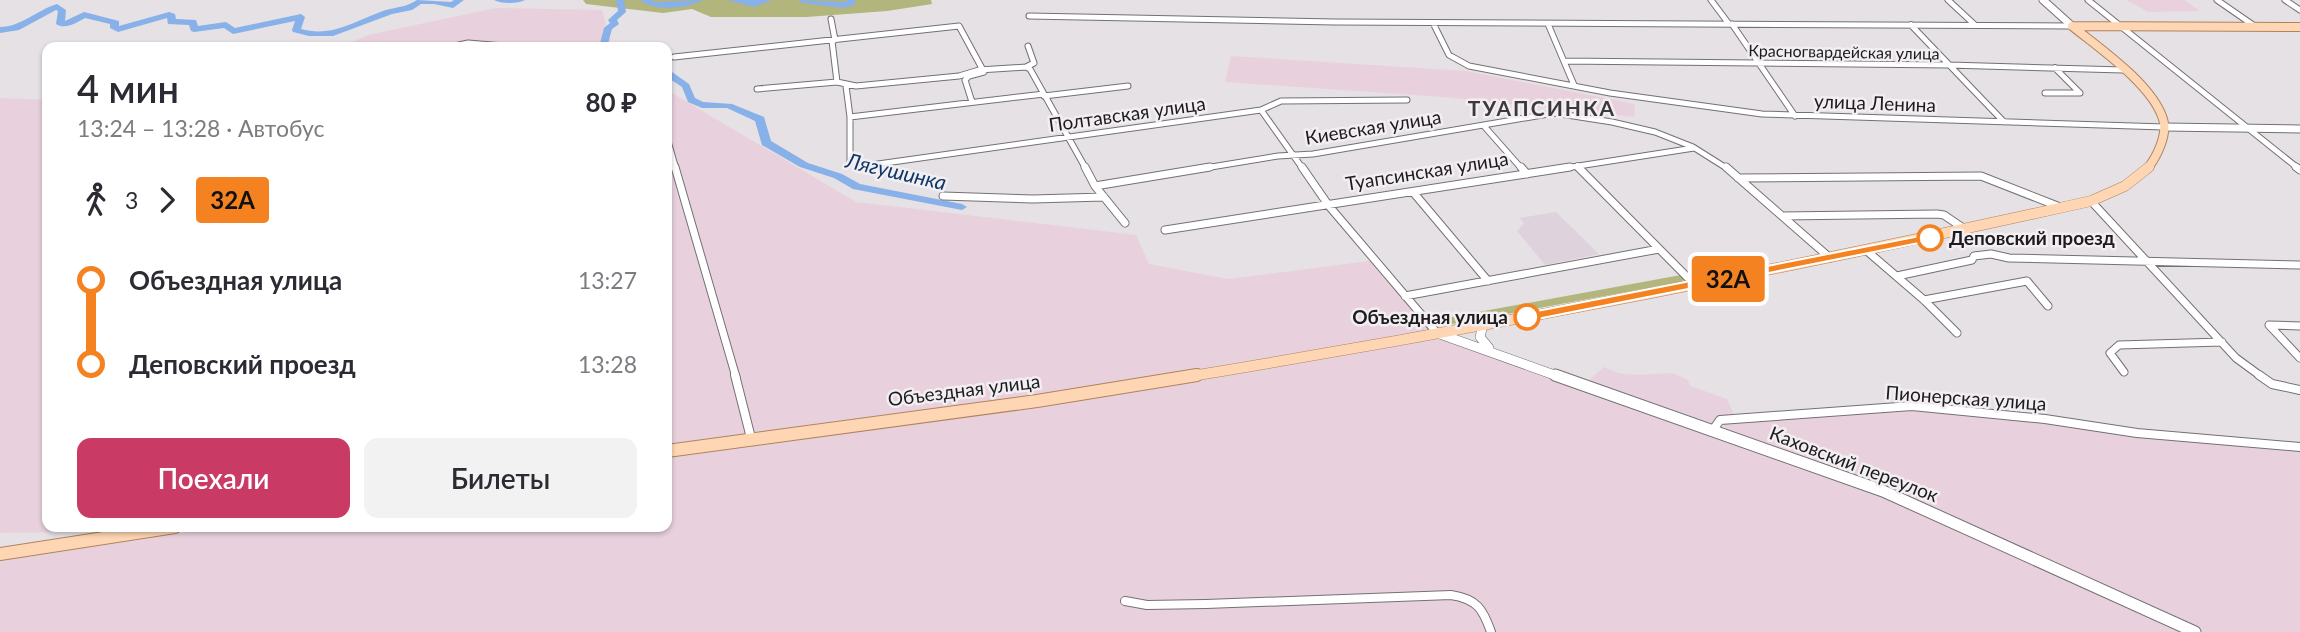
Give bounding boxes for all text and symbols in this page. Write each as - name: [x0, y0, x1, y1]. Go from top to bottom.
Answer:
- street label: Красногвардейская улица: [1748, 40, 1940, 63]
- text: 4 мин: [77, 65, 179, 111]
- text: 80 ₽: [585, 86, 637, 118]
- street label: улица Ленина: [1814, 89, 1936, 116]
- street label: Полтавская улица: [1047, 91, 1207, 136]
- district label: ТУАПСИНКА: [1468, 95, 1616, 120]
- street label: Киевская улица: [1303, 104, 1443, 149]
- text: 13:24 – 13:28 · Автобус: [77, 114, 325, 142]
- street label: Туапсинская улица: [1344, 146, 1510, 195]
- water label: Лягушинка: [843, 147, 949, 194]
- icon: walk: [77, 181, 115, 219]
- icon: forward: [148, 181, 186, 219]
- text: 32A: [210, 185, 255, 214]
- text: 3: [125, 186, 138, 214]
- marker: Деповский проезд: [1917, 225, 1943, 251]
- place label: Деповский проезд: [1949, 226, 2115, 249]
- line badge: 32A: [1688, 256, 1768, 302]
- text: Объездная улица: [129, 264, 342, 296]
- text: 32A: [1706, 264, 1750, 293]
- text: 13:27: [578, 266, 637, 294]
- marker: Объездная улица: [1514, 304, 1540, 330]
- place label: Объездная улица: [1352, 305, 1508, 328]
- text: Деповский проезд: [129, 348, 356, 380]
- text: 13:28: [578, 350, 637, 378]
- street label: Объездная улица: [886, 369, 1041, 410]
- street label: Пионерская улица: [1885, 380, 2047, 415]
- street label: Каховский переулок: [1767, 421, 1942, 506]
- button: Поехали: [77, 438, 350, 518]
- button: Билеты: [364, 438, 637, 518]

